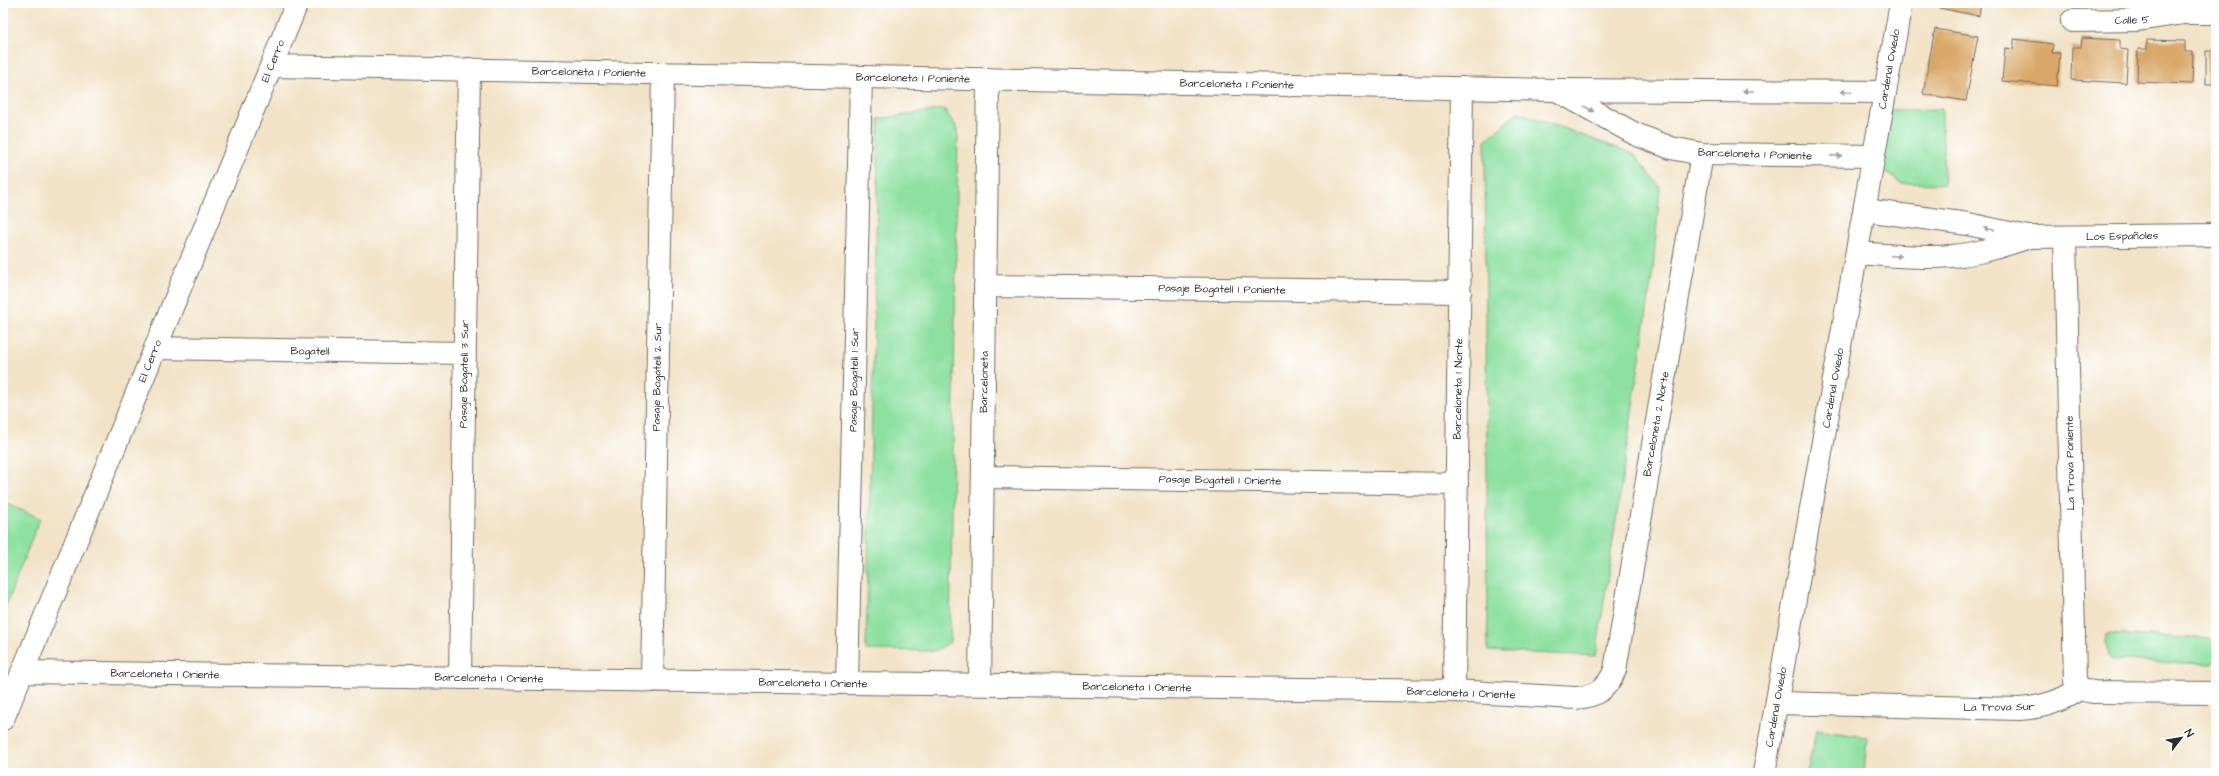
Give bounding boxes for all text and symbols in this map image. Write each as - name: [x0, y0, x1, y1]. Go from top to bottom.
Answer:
- street label: Calle 5: [2114, 12, 2150, 28]
- street label: Cardenal Oviedo: [1875, 27, 1904, 110]
- street label: El Cerro: [258, 37, 289, 85]
- street label: Barceloneta 1 Poniente: [532, 64, 646, 80]
- street label: Barceloneta 1 Poniente: [856, 70, 970, 86]
- street label: Barceloneta 1 Poniente: [1180, 76, 1294, 92]
- one-way arrow: [1741, 88, 1754, 94]
- one-way arrow: [1839, 89, 1852, 95]
- one-way arrow: [1583, 105, 1595, 112]
- street label: Barceloneta 1 Poniente: [1698, 145, 1812, 163]
- one-way arrow: [1830, 153, 1843, 159]
- one-way arrow: [1983, 226, 1996, 232]
- street label: Los Españoles: [2086, 228, 2159, 244]
- one-way arrow: [1890, 253, 1903, 259]
- street label: Pasaje Bogatell 1 Poniente: [1158, 280, 1286, 299]
- street label: Pasaje Bogatell 3 Sur: [456, 320, 473, 428]
- street label: Pasaje Bogatell 2 Sur: [649, 322, 666, 432]
- street label: Pasaje Bogatell 1 Sur: [846, 328, 863, 432]
- street label: El Cerro: [135, 337, 166, 385]
- street label: Barceloneta 1 Norte: [1450, 338, 1466, 440]
- street label: Bogatell: [290, 343, 330, 360]
- street label: Cardenal Oviedo: [1819, 346, 1848, 429]
- street label: Barceloneta: [976, 351, 992, 413]
- street label: Barceloneta 2 Norte: [1639, 370, 1673, 478]
- street label: La Trova Poniente: [2062, 416, 2078, 510]
- street label: Pasaje Bogatell 1 Oriente: [1159, 471, 1281, 490]
- street label: Cardenal Oviedo: [1762, 665, 1791, 748]
- street label: Barceloneta 1 Oriente: [110, 666, 220, 682]
- street label: Barceloneta 1 Oriente: [434, 670, 544, 686]
- street label: Barceloneta 1 Oriente: [758, 675, 868, 691]
- street label: Barceloneta 1 Oriente: [1082, 679, 1192, 695]
- street label: Barceloneta 1 Oriente: [1406, 684, 1516, 702]
- street label: La Trova Sur: [1963, 699, 2035, 715]
- north arrow: [2161, 718, 2201, 758]
- text: N: [2181, 726, 2197, 740]

